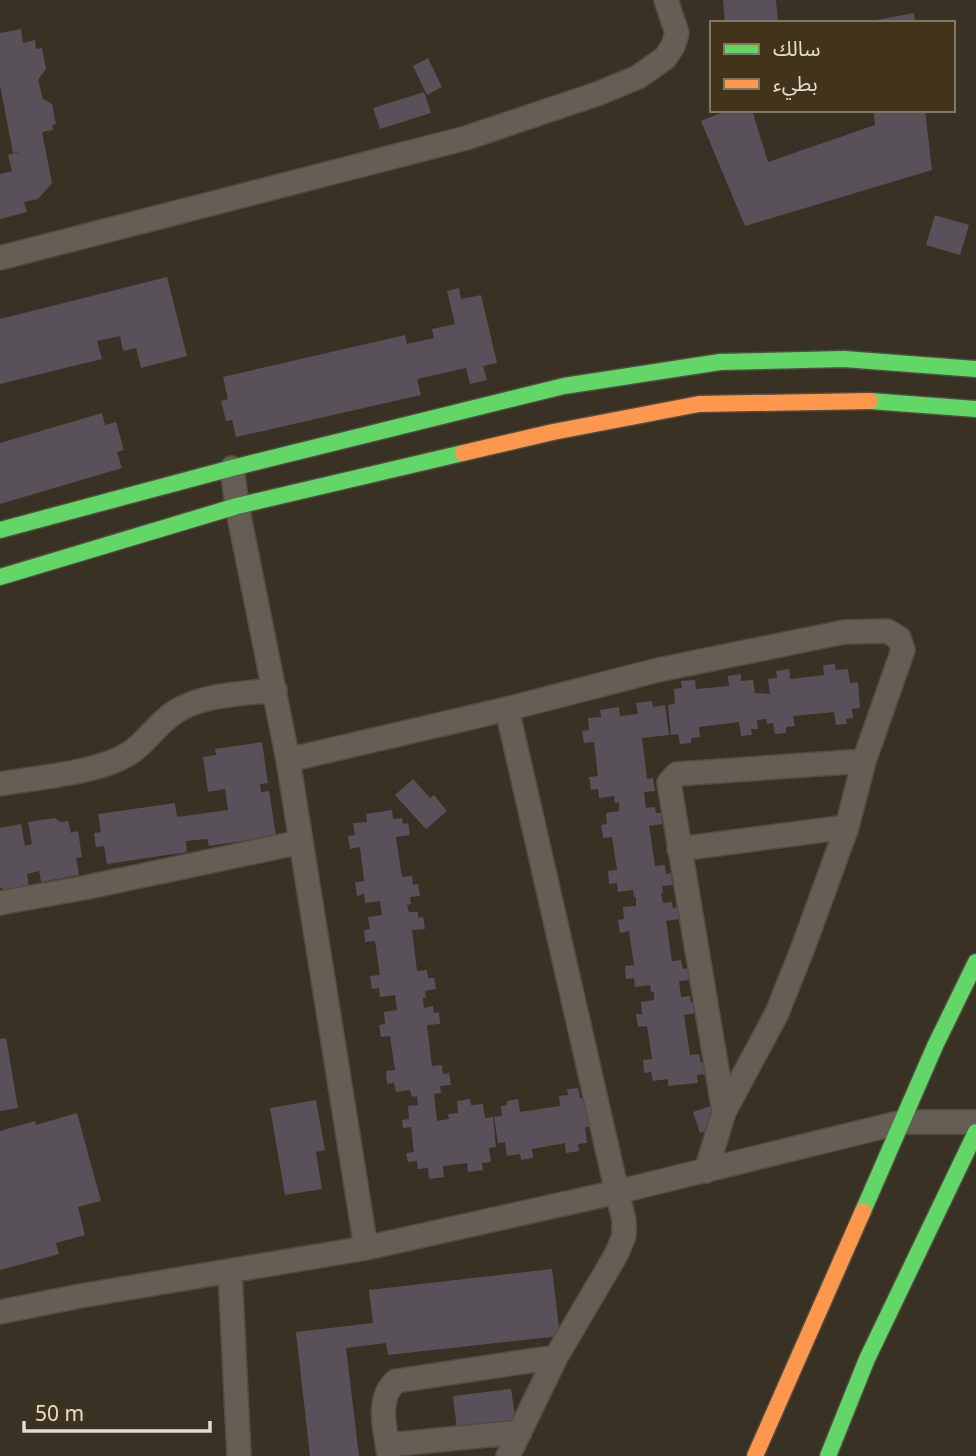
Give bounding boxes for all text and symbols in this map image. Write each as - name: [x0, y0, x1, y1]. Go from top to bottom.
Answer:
- legend: [710, 21, 955, 112]
- text: سالك: [773, 34, 820, 62]
- text: بطيء: [773, 69, 818, 100]
- scale bar: [24, 1390, 210, 1434]
- text: 50 m: [35, 1399, 84, 1427]

